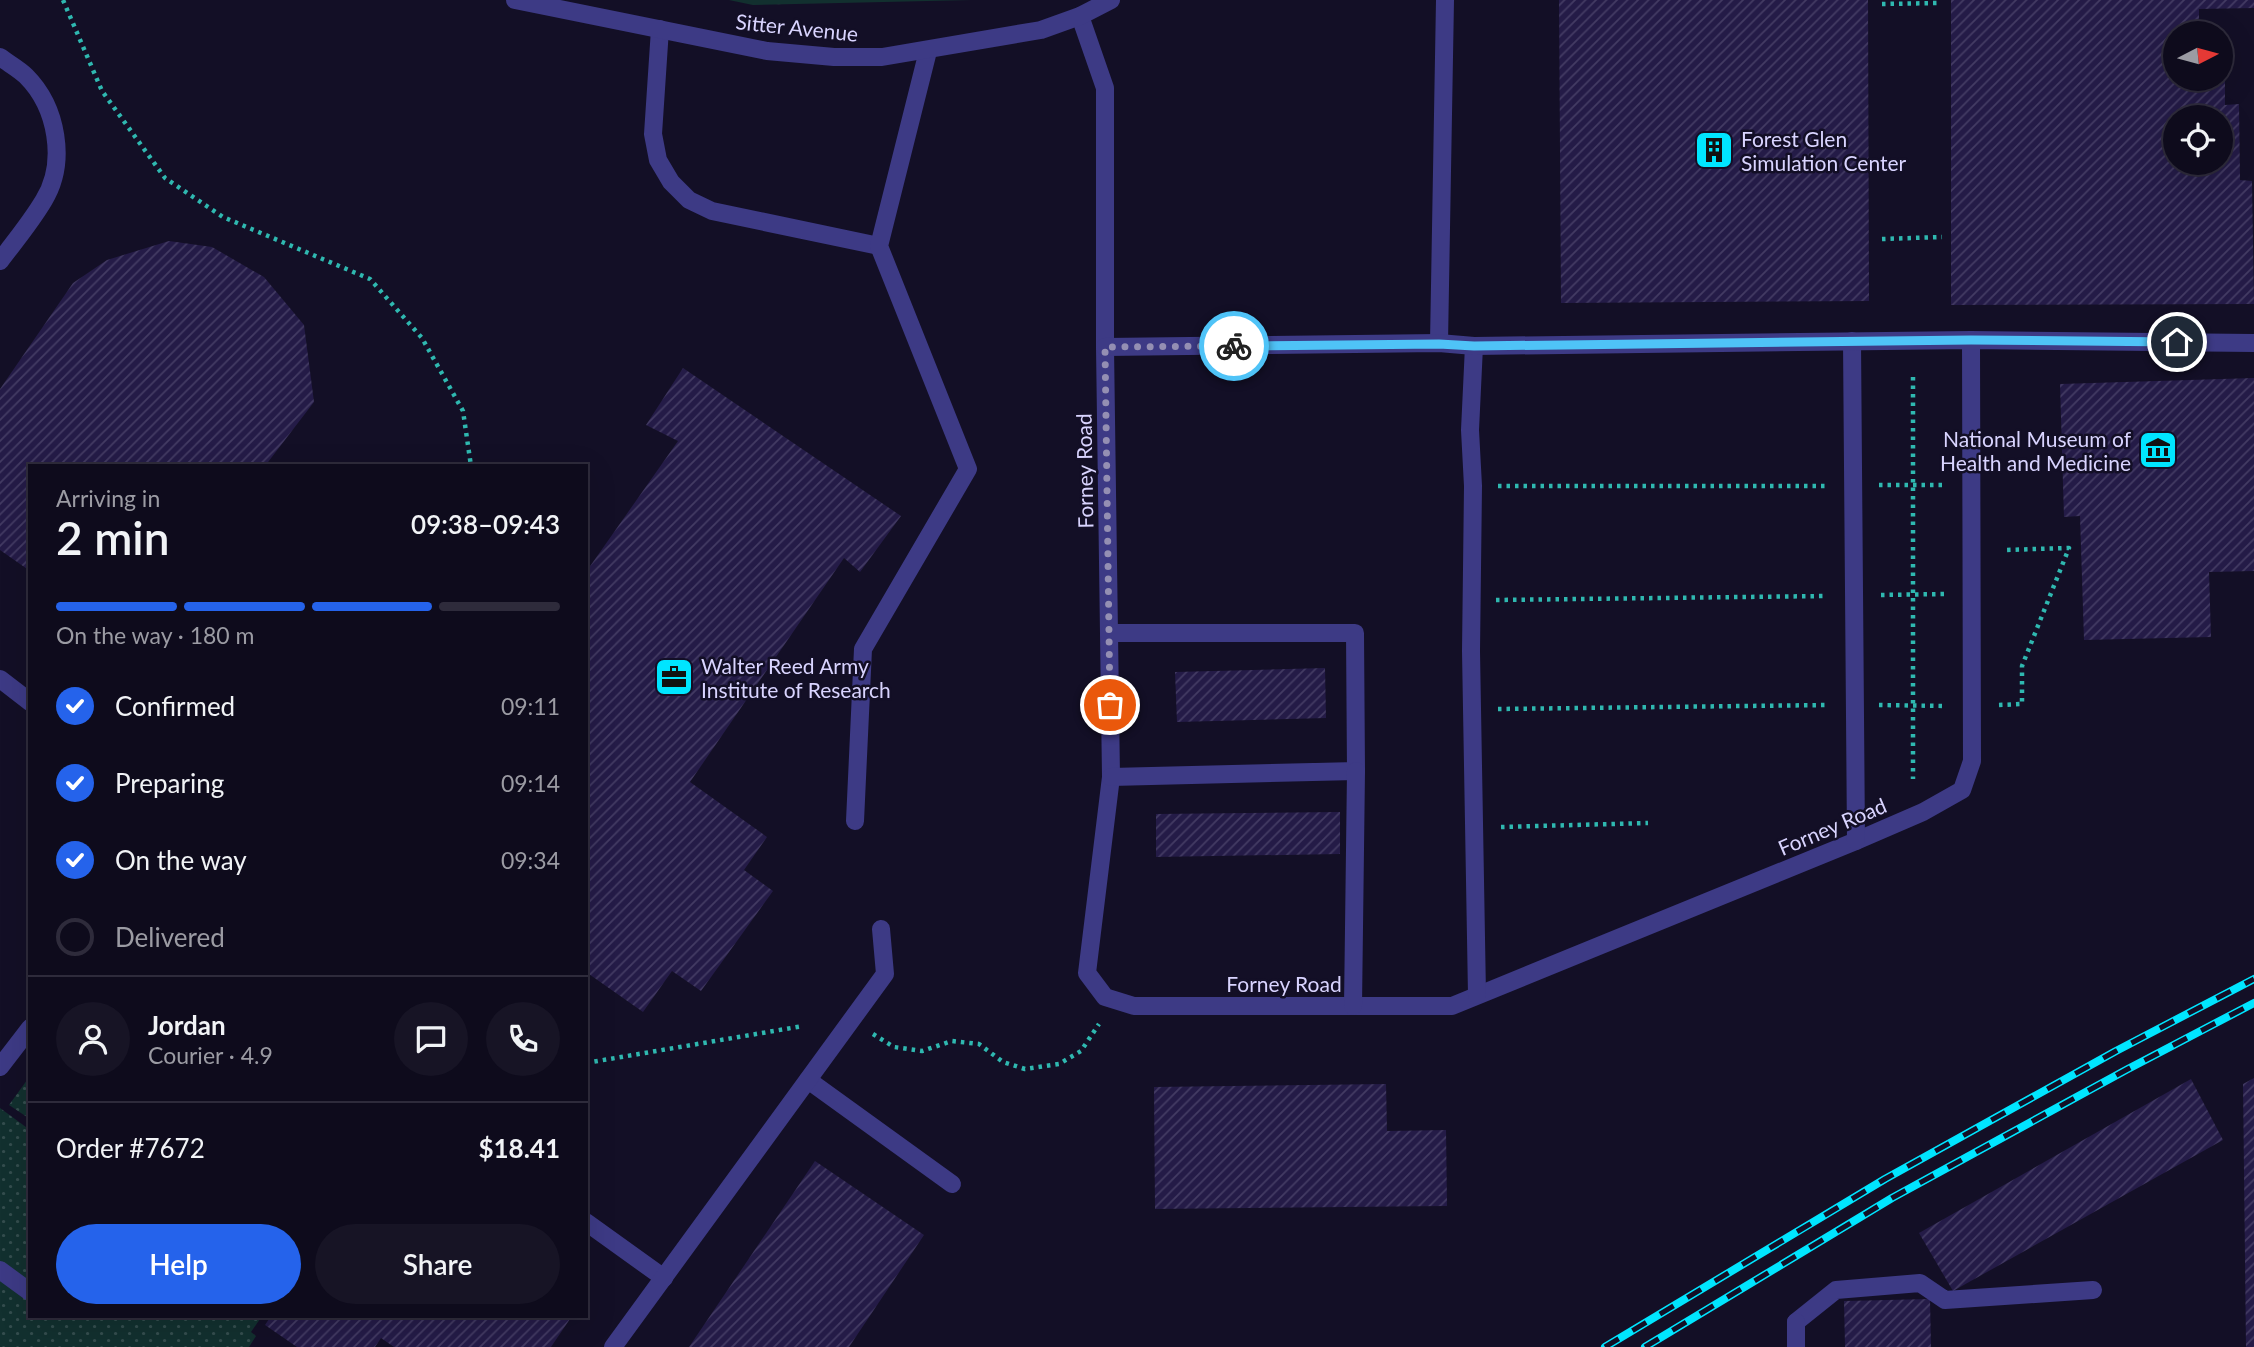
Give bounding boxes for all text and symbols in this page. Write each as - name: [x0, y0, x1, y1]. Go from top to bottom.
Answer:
- street label: Sitter Avenue: [734, 8, 860, 46]
- north arrow: [2163, 21, 2233, 91]
- map controls: [2163, 21, 2233, 175]
- button: locate: [2163, 105, 2233, 175]
- place label: Forest Glen Simulation Center: [1741, 126, 1907, 175]
- building icon: Forest Glen Simulation Center: [1693, 129, 1735, 171]
- courier: [1199, 311, 1269, 381]
- pin: [2147, 312, 2207, 372]
- icon: home: [2158, 323, 2196, 361]
- icon: bike: [1215, 327, 1253, 365]
- street label: Forney Road: [1070, 413, 1098, 529]
- place label: National Museum of Health and Medicine: [1940, 426, 2132, 475]
- museum icon: National Museum of Health and Medicine: [2137, 429, 2179, 471]
- text: Arriving in: [56, 484, 160, 512]
- text: 09:38–09:43: [411, 508, 560, 540]
- text: 2 min: [56, 510, 170, 565]
- text: On the way · 180 m: [56, 621, 255, 649]
- place label: Walter Reed Army Institute of Research: [701, 653, 891, 702]
- office icon: Walter Reed Army Institute of Research: [653, 656, 695, 698]
- pin: [1080, 675, 1140, 735]
- icon: bag: [1091, 686, 1129, 724]
- icon: check: [56, 687, 94, 725]
- text: Confirmed: [115, 690, 235, 722]
- text: 09:11: [501, 692, 560, 720]
- icon: check: [56, 764, 94, 802]
- text: Preparing: [115, 767, 224, 799]
- text: 09:14: [501, 769, 560, 797]
- street label: Forney Road: [1774, 792, 1890, 860]
- icon: check: [56, 841, 94, 879]
- text: On the way: [115, 844, 247, 876]
- text: 09:34: [501, 846, 560, 874]
- text: Delivered: [115, 921, 225, 953]
- street label: Forney Road: [1226, 971, 1342, 996]
- button: person: [56, 1002, 130, 1076]
- button: chat: [394, 1002, 468, 1076]
- button: phone: [486, 1002, 560, 1076]
- text: Jordan: [148, 1009, 226, 1041]
- text: Courier · 4.9: [148, 1041, 273, 1069]
- text: Order #7672: [56, 1132, 205, 1164]
- text: $18.41: [478, 1132, 560, 1164]
- button: Help: [56, 1224, 301, 1304]
- button: Share: [315, 1224, 560, 1304]

